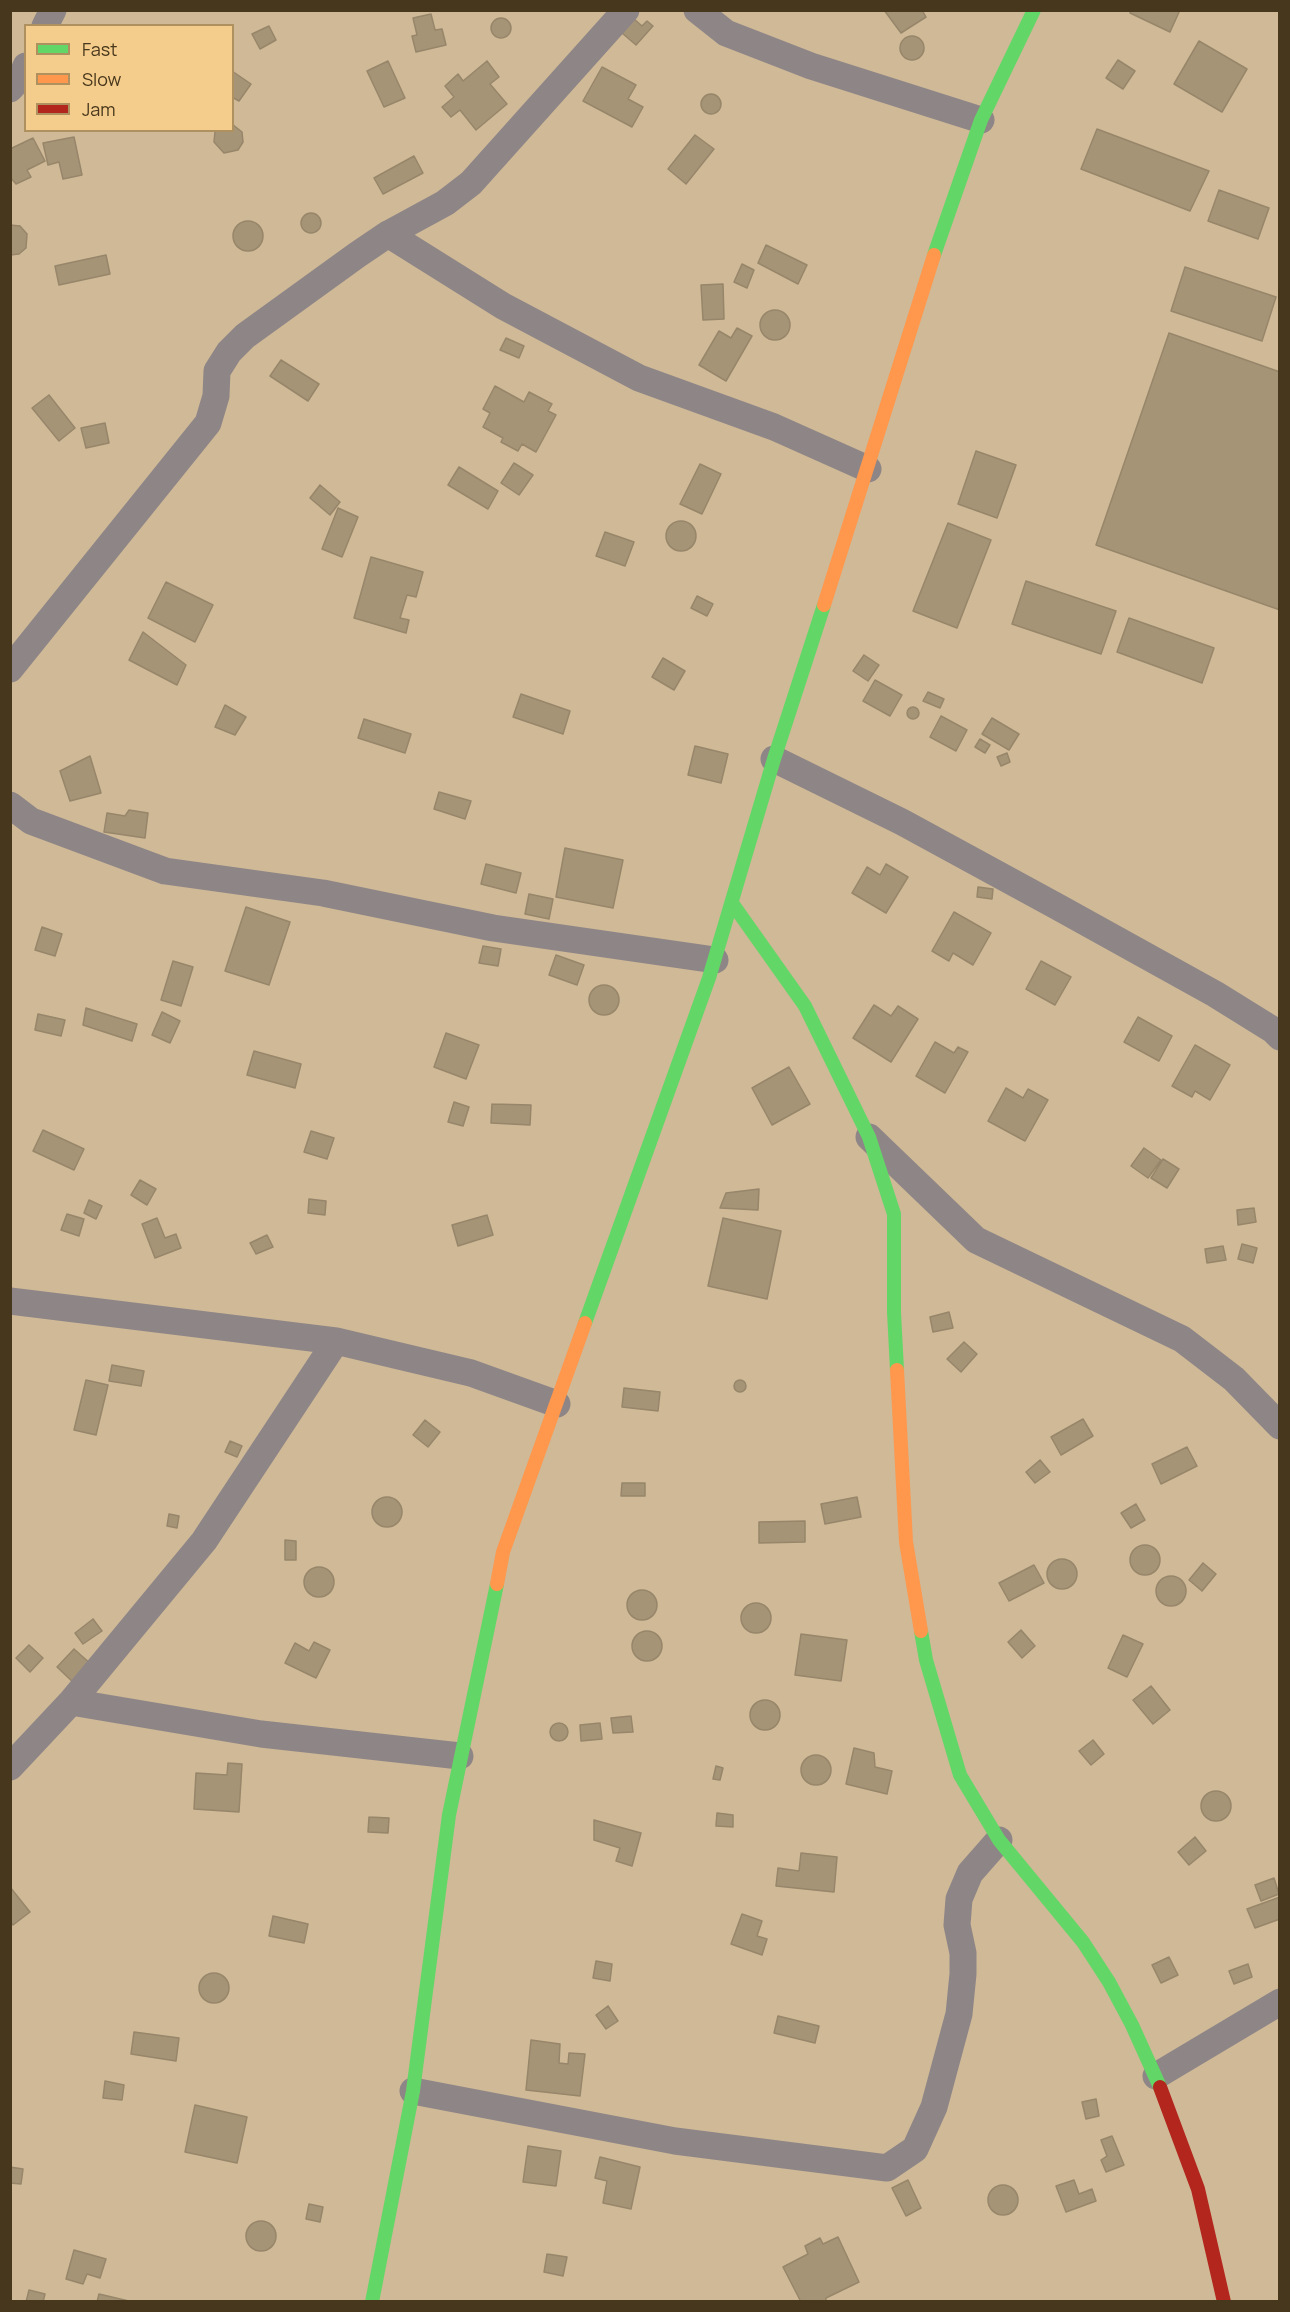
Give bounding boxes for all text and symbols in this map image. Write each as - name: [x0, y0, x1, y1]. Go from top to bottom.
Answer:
- legend: [24, 24, 234, 132]
- text: Fast: [82, 37, 117, 61]
- text: Slow: [82, 67, 121, 91]
- text: Jam: [82, 97, 116, 121]

